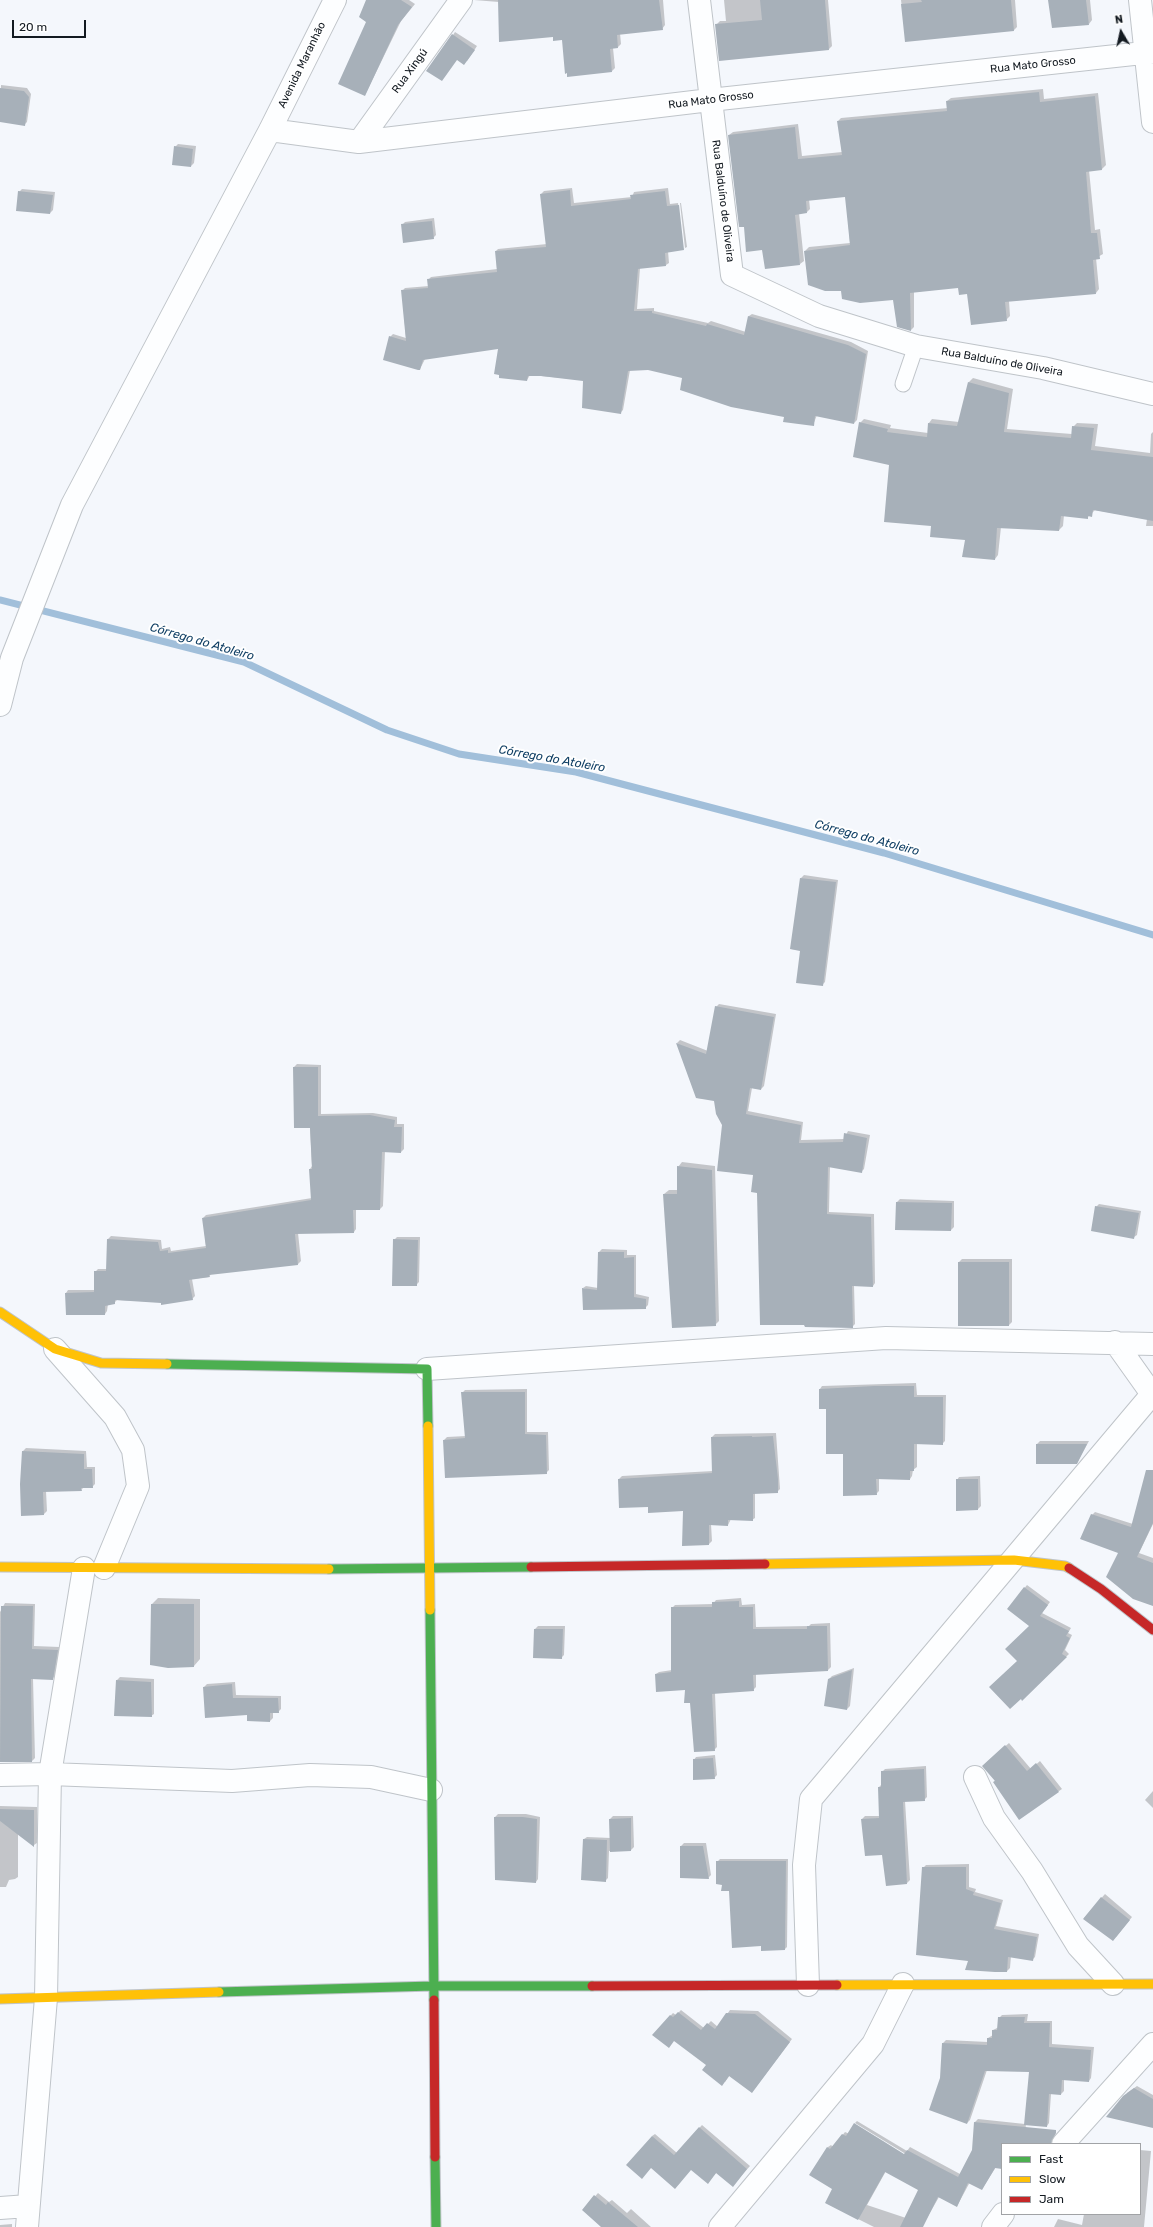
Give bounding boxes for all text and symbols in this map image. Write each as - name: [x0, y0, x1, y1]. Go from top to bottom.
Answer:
- scale bar: [14, 12, 88, 38]
- north arrow: [1101, 12, 1141, 52]
- text: N: [1114, 13, 1124, 27]
- text: 20 m: [19, 20, 47, 34]
- street label: Avenida Maranhão: [275, 20, 329, 110]
- street label: Rua Xingú: [389, 46, 431, 96]
- street label: Rua Mato Grosso: [990, 54, 1076, 76]
- street label: Rua Mato Grosso: [667, 88, 755, 112]
- street label: Rua Balduíno de Oliveira: [709, 139, 737, 263]
- street label: Rua Balduíno de Oliveira: [940, 345, 1064, 379]
- water label: Córrego do Atoleiro: [148, 620, 256, 664]
- water label: Córrego do Atoleiro: [498, 743, 606, 775]
- water label: Córrego do Atoleiro: [813, 817, 921, 859]
- legend: [1001, 2143, 1141, 2215]
- text: Fast: [1039, 2152, 1063, 2166]
- text: Slow: [1039, 2172, 1066, 2186]
- text: Jam: [1039, 2192, 1064, 2206]

